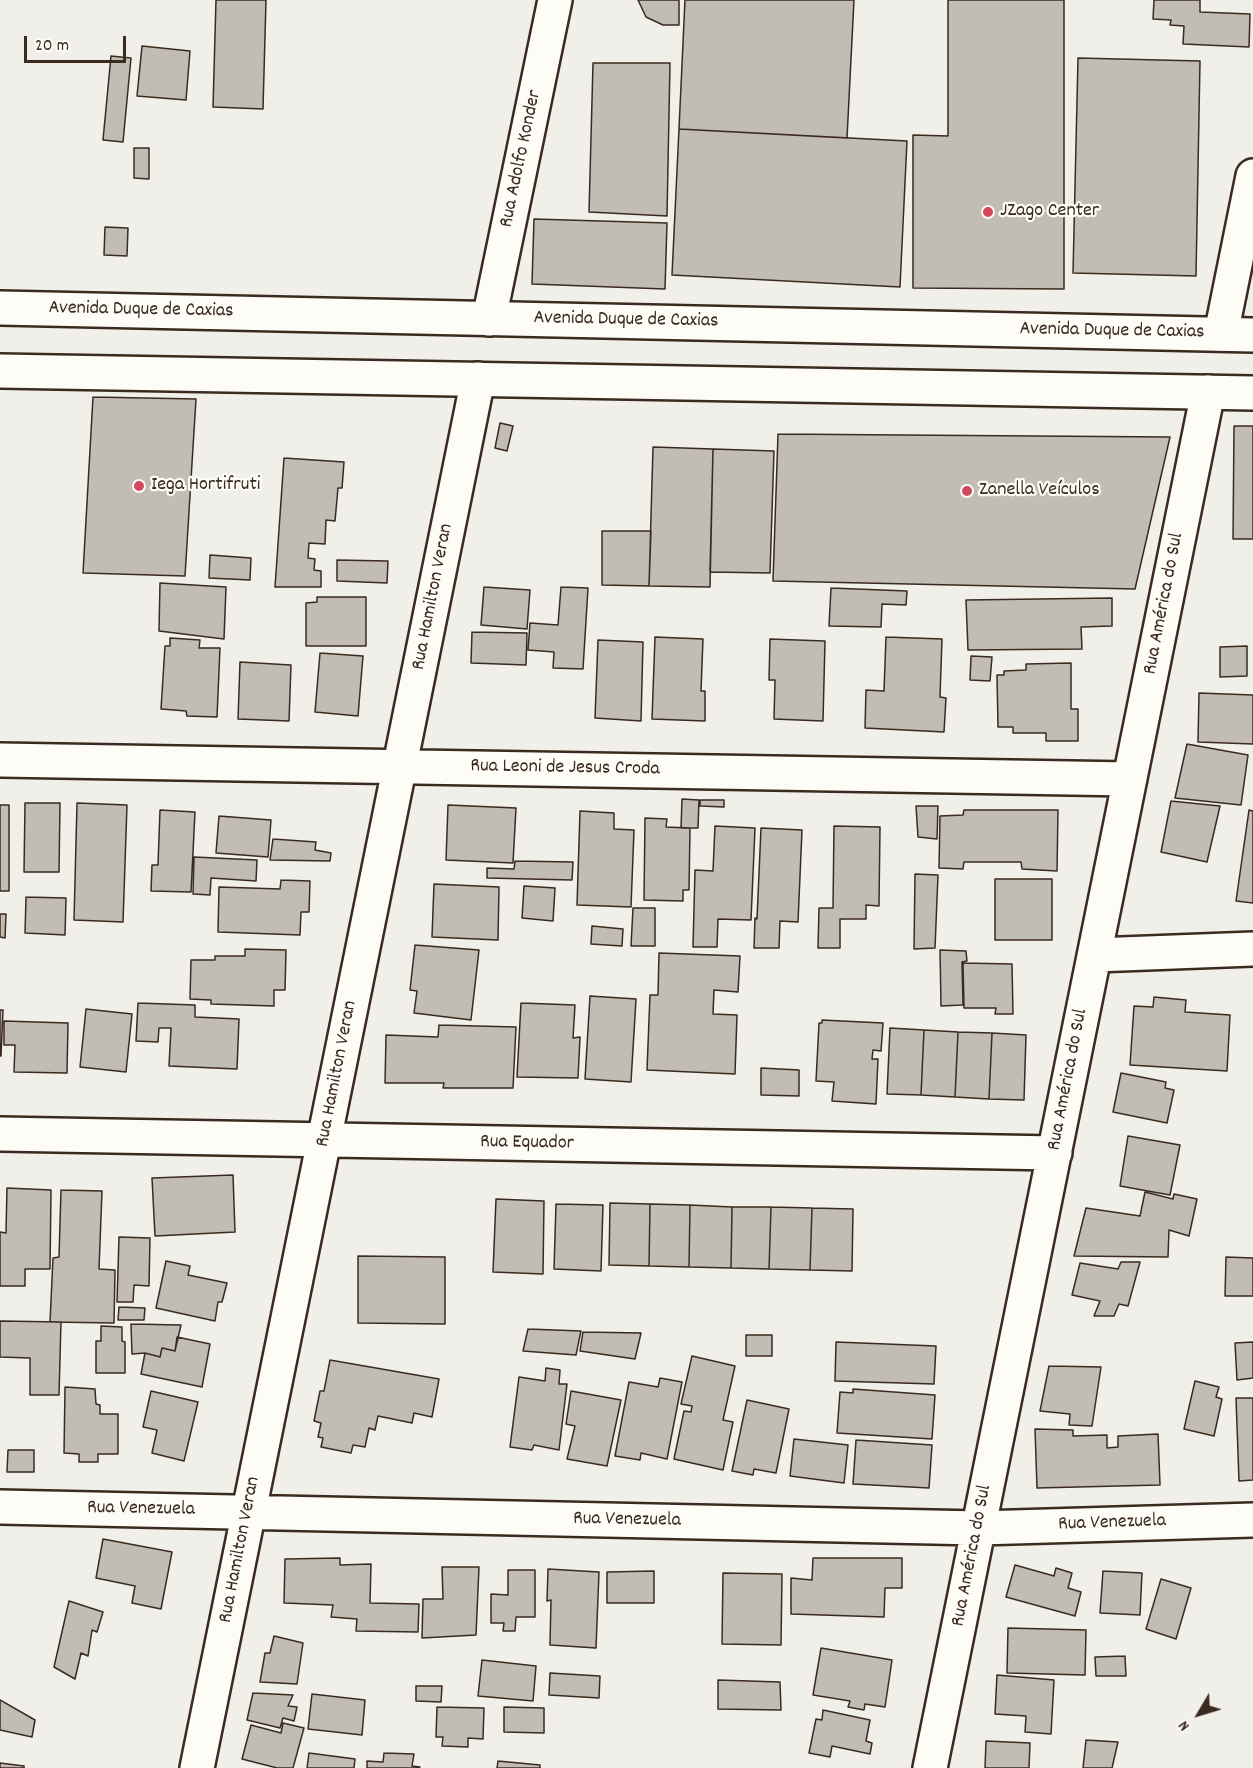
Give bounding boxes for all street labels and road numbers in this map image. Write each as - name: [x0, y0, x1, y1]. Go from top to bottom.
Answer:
- street label: Rua Adolfo Konder: [496, 88, 548, 230]
- street label: Avenida Duque de Caxias: [48, 297, 234, 325]
- street label: Avenida Duque de Caxias: [533, 307, 719, 335]
- street label: Avenida Duque de Caxias: [1019, 318, 1205, 346]
- street label: Rua Hamilton Veran: [408, 522, 460, 672]
- street label: Rua América do Sul: [1140, 531, 1190, 677]
- street label: Rua Leoni de Jesus Croda: [470, 755, 660, 783]
- street label: Rua Hamilton Veran: [312, 999, 364, 1149]
- street label: Rua América do Sul: [1044, 1007, 1094, 1153]
- street label: Rua Equador: [480, 1131, 574, 1157]
- street label: Rua Hamilton Veran: [215, 1475, 267, 1625]
- street label: Rua América do Sul: [948, 1483, 998, 1629]
- street label: Rua Venezuela: [87, 1497, 195, 1523]
- street label: Rua Venezuela: [573, 1508, 681, 1534]
- street label: Rua Venezuela: [1058, 1510, 1166, 1538]

